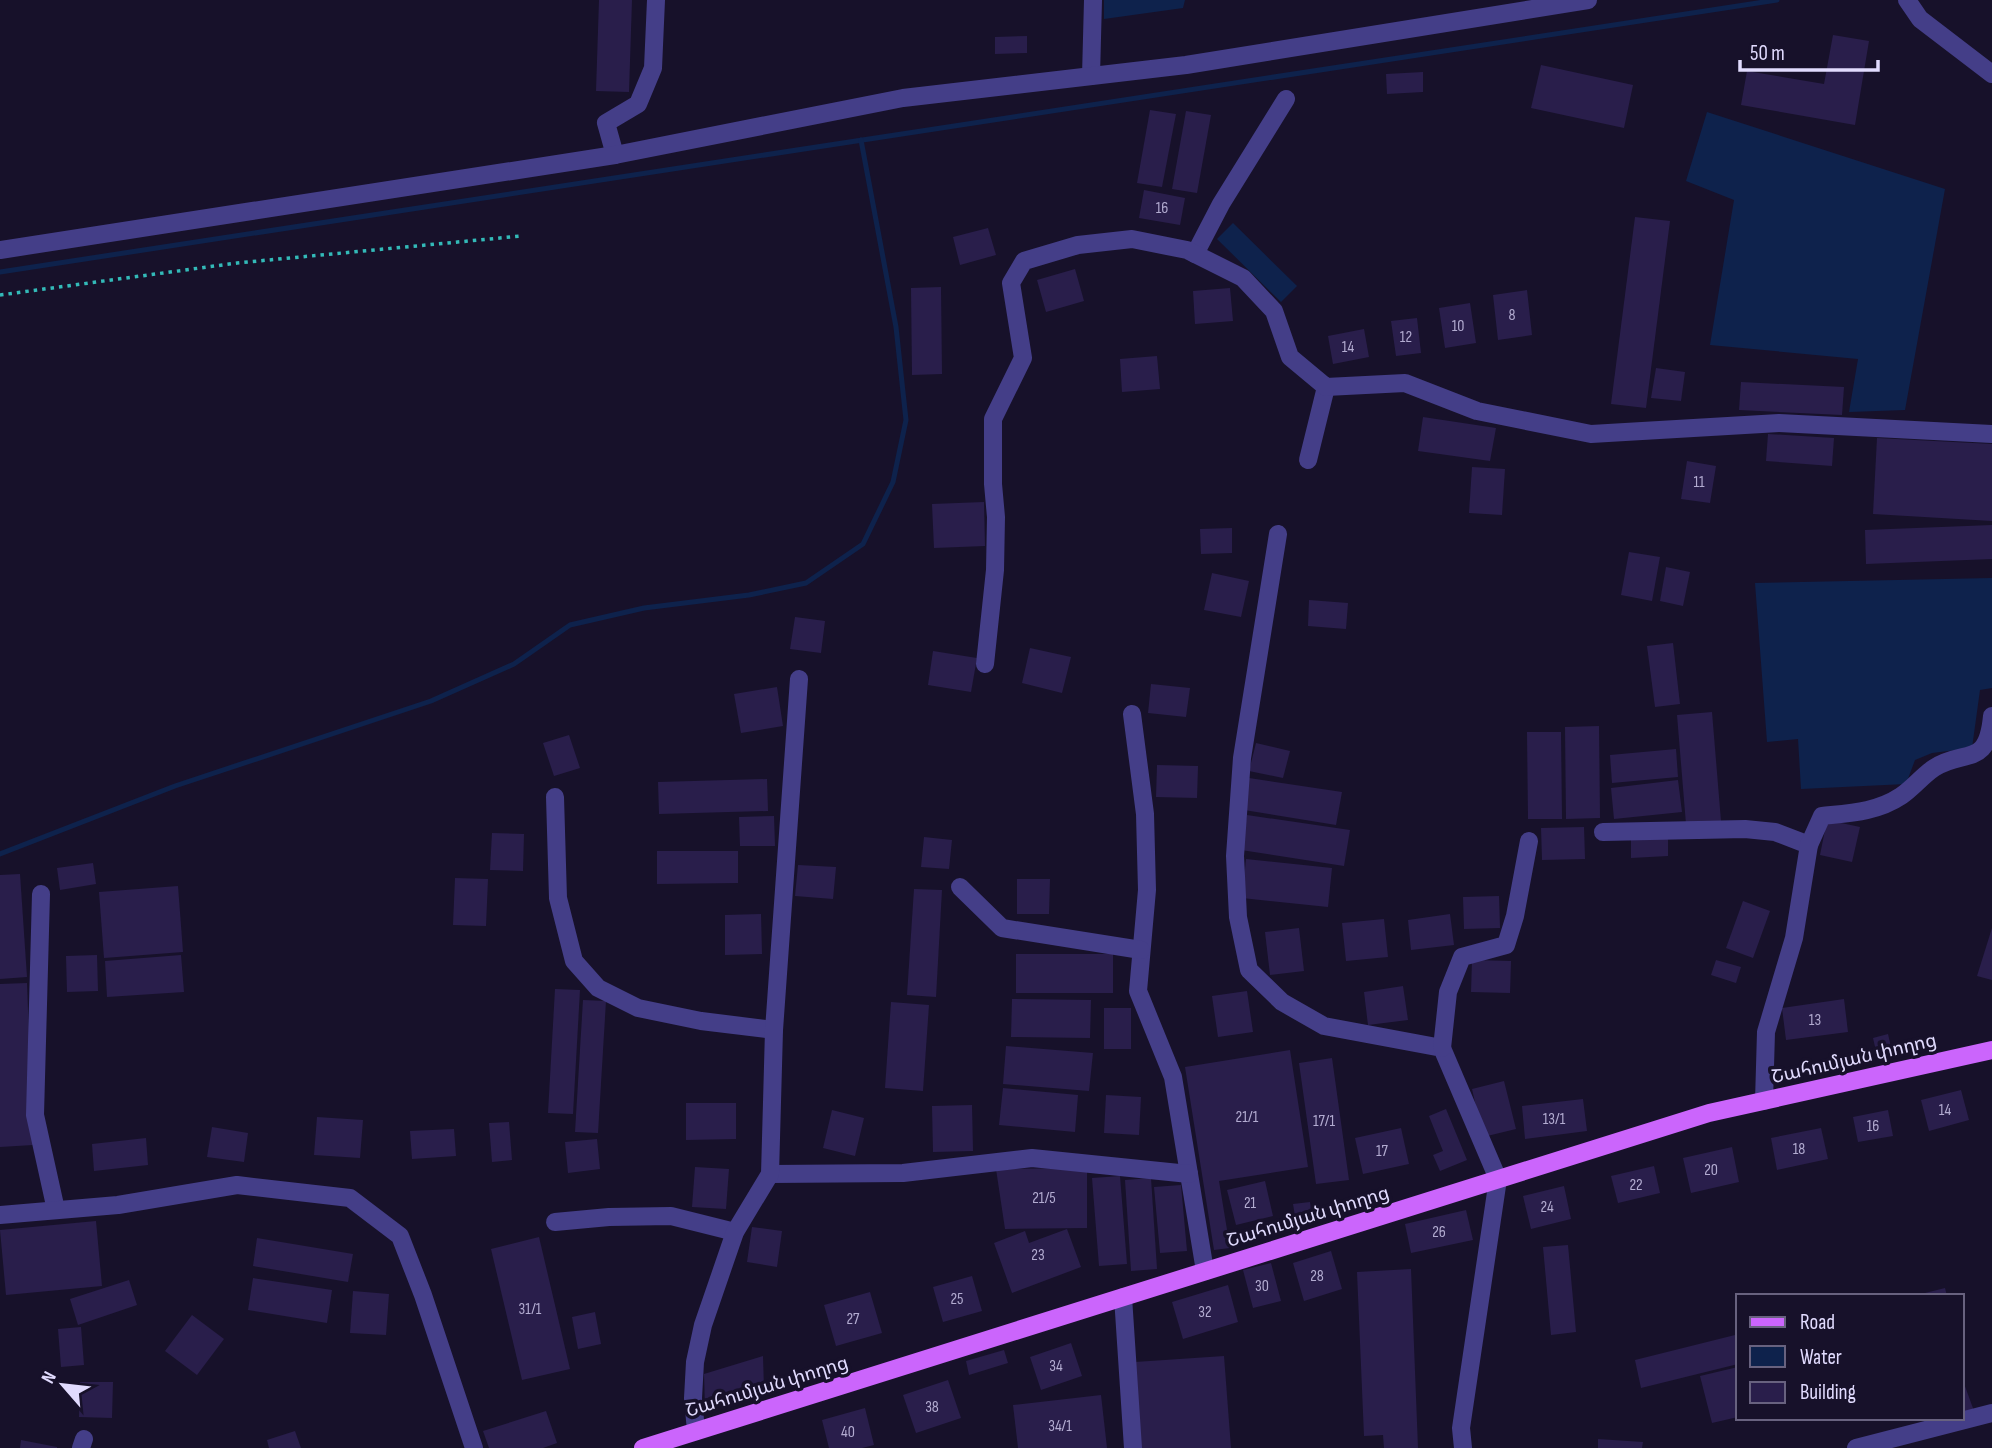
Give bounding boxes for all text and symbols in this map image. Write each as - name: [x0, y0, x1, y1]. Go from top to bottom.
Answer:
- scale bar: [1740, 28, 1878, 72]
- text: 50 m: [1750, 41, 1785, 66]
- house number: 16: [1156, 199, 1168, 218]
- house number: 8: [1508, 306, 1516, 325]
- house number: 10: [1452, 317, 1464, 336]
- house number: 12: [1400, 328, 1412, 347]
- house number: 14: [1342, 338, 1354, 357]
- house number: 11: [1693, 473, 1705, 492]
- house number: 13: [1809, 1011, 1821, 1030]
- street label: Շահումյան փողոց: [1769, 1029, 1939, 1089]
- house number: 14: [1939, 1101, 1951, 1120]
- house number: 21/1: [1236, 1108, 1259, 1127]
- house number: 13/1: [1543, 1110, 1566, 1129]
- house number: 17/1: [1313, 1112, 1335, 1131]
- house number: 16: [1867, 1117, 1879, 1136]
- house number: 18: [1793, 1140, 1805, 1159]
- house number: 17: [1376, 1142, 1389, 1161]
- house number: 20: [1704, 1161, 1718, 1180]
- house number: 22: [1629, 1176, 1643, 1195]
- street label: Շահումյան փողոց: [1224, 1181, 1392, 1253]
- house number: 21/5: [1032, 1189, 1056, 1208]
- house number: 21: [1244, 1194, 1257, 1213]
- house number: 24: [1540, 1198, 1554, 1217]
- house number: 26: [1432, 1223, 1446, 1242]
- house number: 23: [1031, 1246, 1045, 1265]
- house number: 28: [1310, 1267, 1324, 1286]
- house number: 30: [1255, 1277, 1269, 1296]
- house number: 25: [950, 1290, 964, 1309]
- legend: [1736, 1294, 1964, 1420]
- house number: 31/1: [519, 1300, 542, 1319]
- house number: 32: [1198, 1303, 1212, 1322]
- house number: 27: [846, 1310, 860, 1329]
- text: Road: [1800, 1310, 1835, 1335]
- text: Water: [1800, 1345, 1842, 1370]
- north arrow: [28, 1350, 98, 1420]
- street label: Շահումյան փողոց: [683, 1351, 851, 1423]
- house number: 34: [1049, 1357, 1063, 1376]
- text: N: [37, 1368, 62, 1388]
- text: Building: [1800, 1380, 1856, 1405]
- house number: 38: [925, 1398, 939, 1417]
- house number: 34/1: [1048, 1417, 1072, 1436]
- house number: 40: [841, 1423, 855, 1442]

